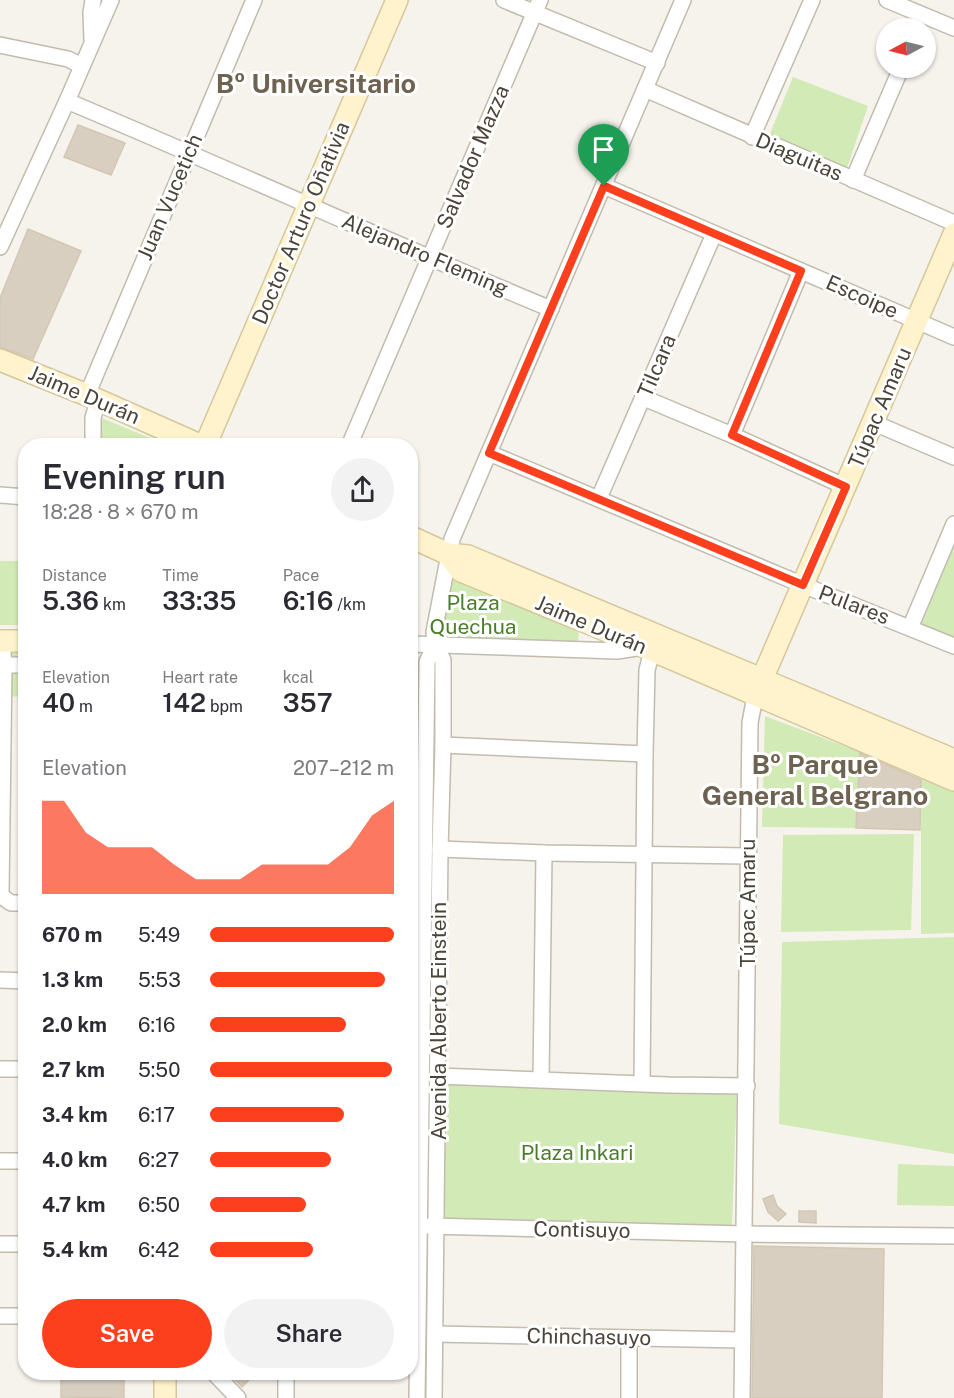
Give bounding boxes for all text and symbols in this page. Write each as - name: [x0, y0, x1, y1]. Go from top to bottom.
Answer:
- north arrow: [876, 18, 936, 78]
- map controls: [876, 18, 936, 78]
- district label: Bº Universitario: [216, 67, 416, 99]
- street label: Salvador Mazza: [431, 81, 514, 232]
- street label: Doctor Arturo Oñativia: [246, 118, 355, 328]
- pin: [578, 124, 629, 186]
- street label: Diaguitas: [752, 127, 846, 186]
- street label: Juan Vucetich: [132, 130, 207, 264]
- icon: arrive: [587, 133, 620, 166]
- street label: Alejandro Fleming: [338, 208, 512, 301]
- street label: Escoipe: [822, 270, 902, 324]
- street label: Tilcara: [632, 331, 681, 401]
- street label: Túpac Amaru: [843, 344, 916, 472]
- street label: Jaime Durán: [25, 360, 144, 429]
- text: Evening run: [42, 458, 225, 496]
- button: share: [331, 458, 394, 521]
- text: 18:28 · 8 × 670 m: [42, 500, 199, 524]
- text: Distance: [42, 566, 107, 585]
- text: Time: [162, 566, 199, 585]
- text: Pace: [283, 566, 319, 585]
- street label: Pulares: [815, 580, 893, 629]
- text: 5.36: [42, 585, 99, 616]
- text: 33:35: [162, 585, 236, 616]
- text: 6:16: [283, 585, 333, 616]
- park label: Plaza Quechua: [430, 590, 516, 639]
- street label: Jaime Durán: [532, 590, 651, 659]
- text: km: [99, 595, 126, 614]
- text: /km: [333, 595, 366, 614]
- text: Elevation: [42, 668, 110, 687]
- text: Heart rate: [162, 668, 238, 687]
- text: kcal: [283, 668, 314, 687]
- text: 40: [42, 687, 75, 718]
- text: 142: [162, 687, 206, 718]
- text: 357: [283, 687, 333, 718]
- text: m: [75, 697, 93, 716]
- text: bpm: [206, 697, 243, 716]
- district label: Bº Parque General Belgrano: [702, 748, 928, 811]
- text: Elevation: [42, 756, 127, 780]
- text: 207–212 m: [293, 756, 394, 780]
- street label: Túpac Amaru: [735, 838, 760, 968]
- street label: Avenida Alberto Einstein: [426, 902, 451, 1140]
- text: 670 m: [42, 923, 103, 947]
- text: 5:49: [138, 923, 180, 947]
- text: 1.3 km: [42, 968, 103, 992]
- text: 5:53: [138, 968, 181, 992]
- text: 2.0 km: [42, 1013, 107, 1037]
- text: 6:16: [138, 1013, 176, 1037]
- text: 2.7 km: [42, 1058, 105, 1082]
- text: 5:50: [138, 1058, 180, 1082]
- text: 3.4 km: [42, 1103, 108, 1127]
- text: 6:17: [138, 1103, 175, 1127]
- park label: Plaza Inkari: [521, 1140, 633, 1165]
- text: 4.0 km: [42, 1148, 107, 1172]
- text: 6:27: [138, 1148, 179, 1172]
- text: 4.7 km: [42, 1193, 105, 1217]
- text: 6:50: [138, 1193, 180, 1217]
- street label: Contisuyo: [533, 1216, 631, 1243]
- text: 5.4 km: [42, 1238, 108, 1262]
- text: 6:42: [138, 1238, 179, 1262]
- button: Save: [42, 1299, 212, 1368]
- button: Share: [224, 1299, 394, 1368]
- street label: Chinchasuyo: [527, 1323, 652, 1350]

